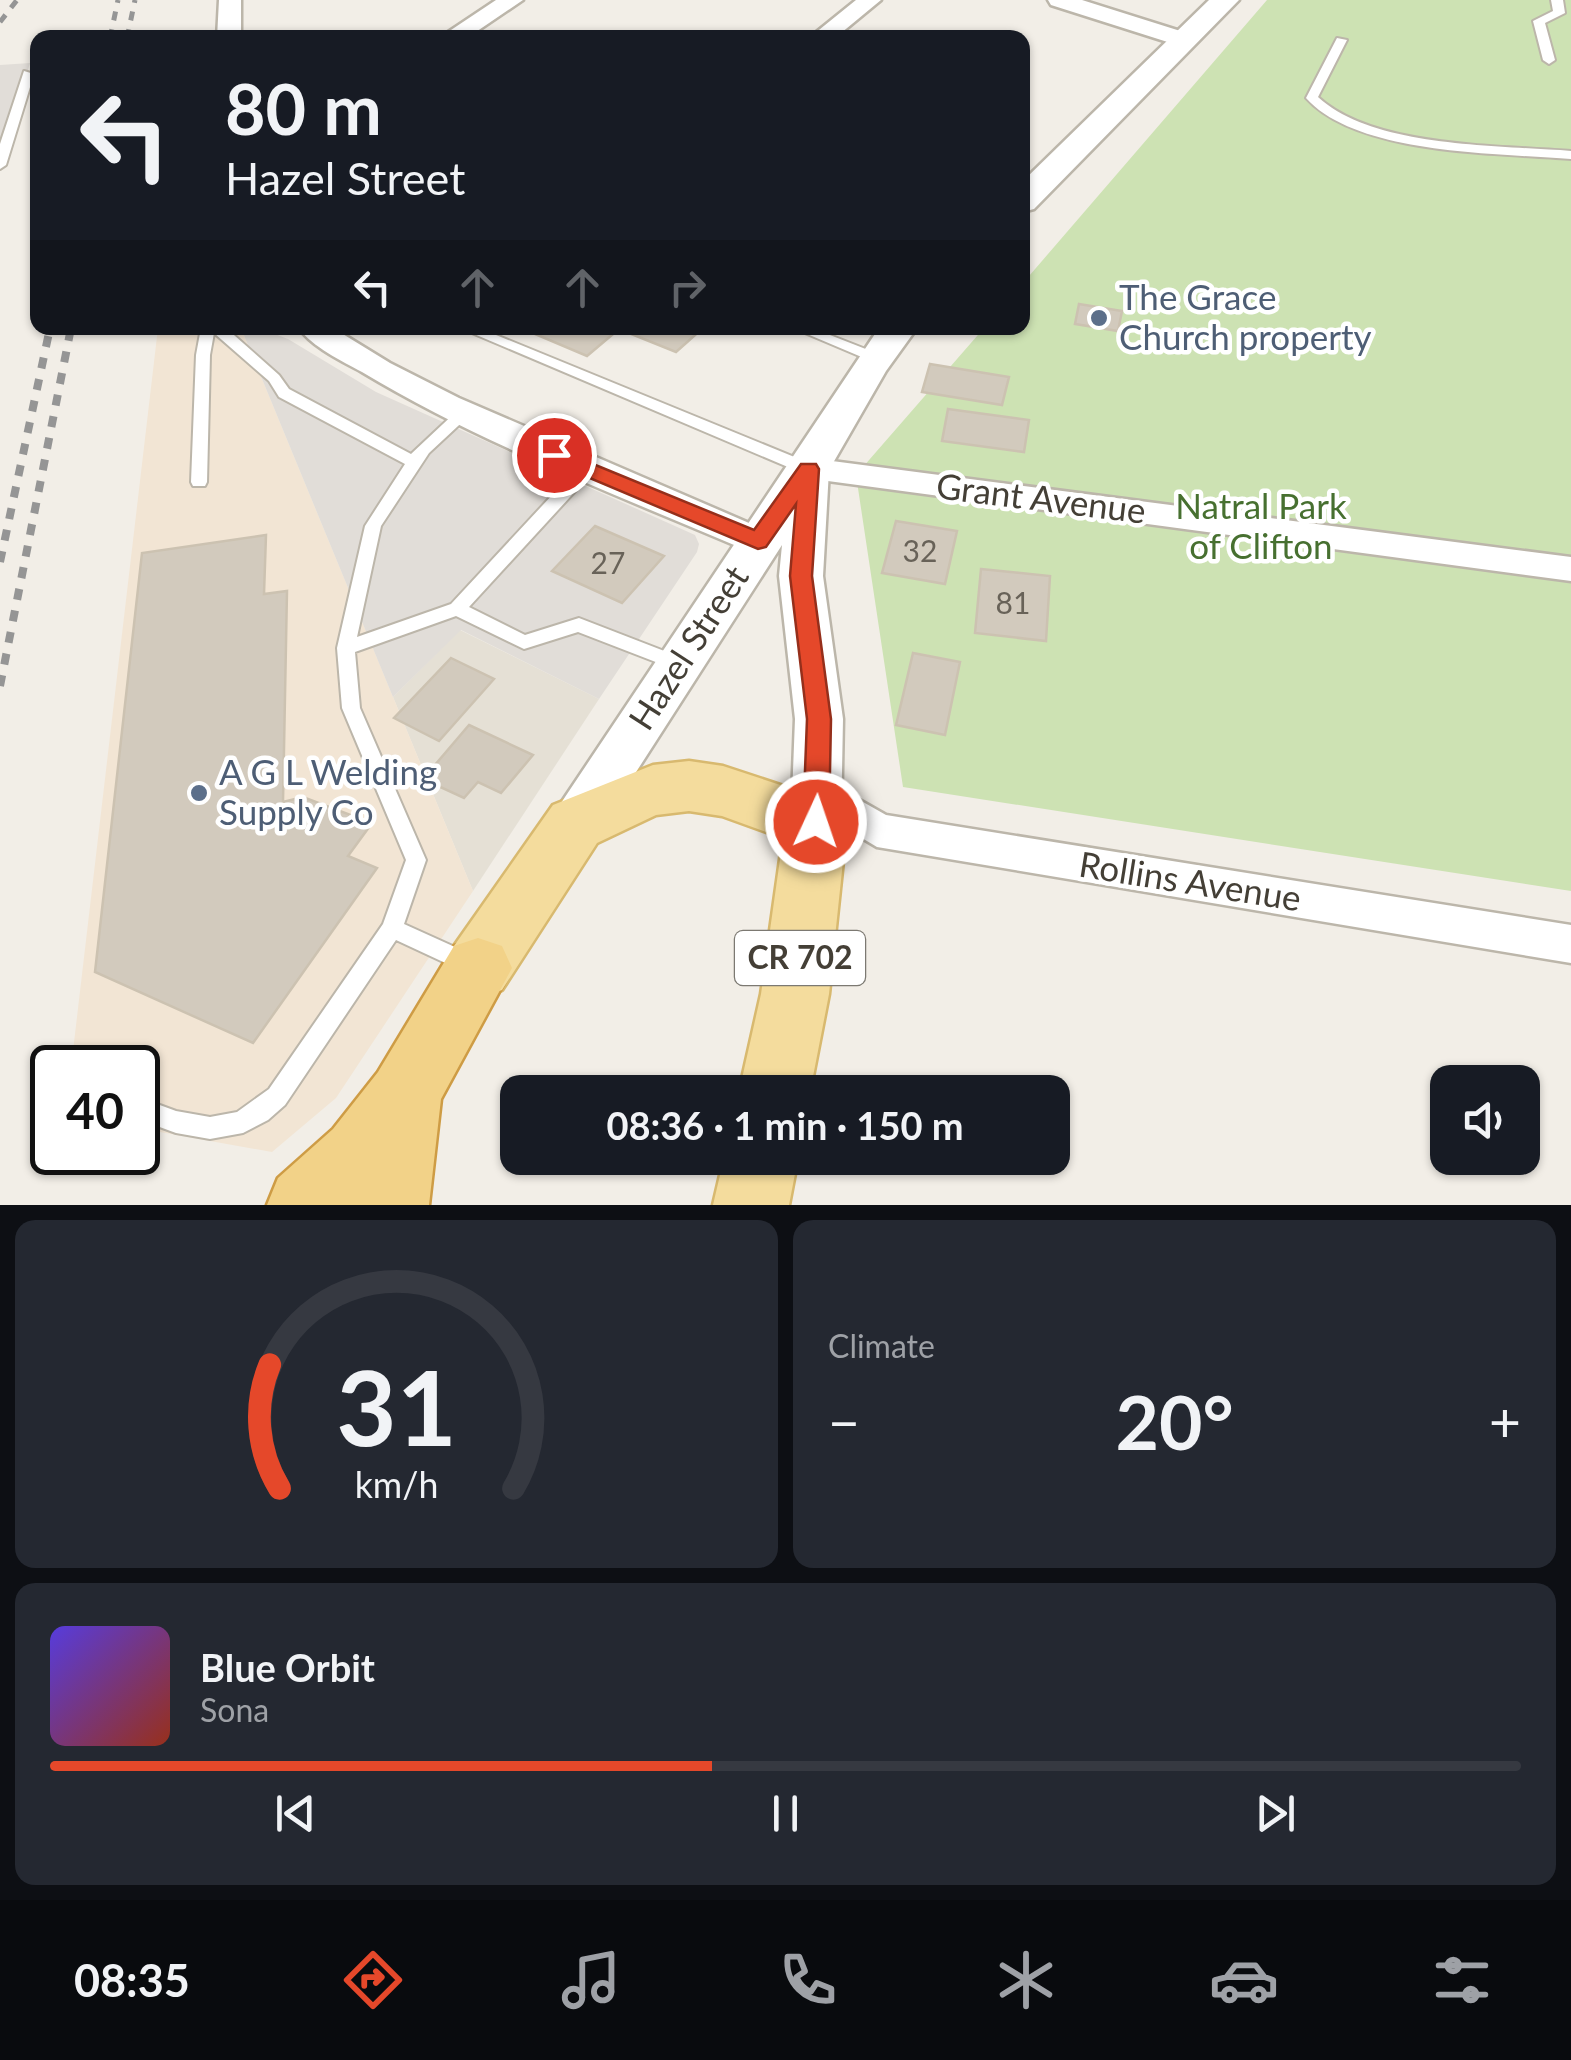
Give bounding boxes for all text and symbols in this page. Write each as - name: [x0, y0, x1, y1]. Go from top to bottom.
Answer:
- text: 80 m: [225, 66, 382, 150]
- icon: left: [60, 70, 190, 200]
- text: Hazel Street: [225, 151, 465, 205]
- icon: left: [345, 260, 400, 315]
- icon: ahead: [450, 260, 505, 315]
- icon: ahead: [555, 260, 610, 315]
- icon: right: [660, 260, 715, 315]
- place label: The Grace Church property: [1119, 275, 1372, 357]
- marker: The Grace Church property: [1088, 307, 1110, 329]
- pin: [512, 413, 597, 498]
- icon: arrive: [527, 428, 582, 483]
- street label: Grant Avenue: [934, 463, 1148, 531]
- park label: Natral Park of Clifton: [1175, 484, 1347, 566]
- house number: 32: [903, 532, 937, 568]
- house number: 27: [591, 544, 625, 580]
- street label: Hazel Street: [619, 557, 756, 737]
- house number: 81: [996, 584, 1030, 620]
- place label: A G L Welding Supply Co: [219, 750, 437, 832]
- position arrow: [764, 770, 868, 874]
- marker: A G L Welding Supply Co: [188, 782, 210, 804]
- street label: Rollins Avenue: [1076, 842, 1304, 918]
- road number: CR 702: [735, 931, 865, 985]
- speed limit sign: 40: [30, 1045, 160, 1175]
- map controls: [1430, 1065, 1540, 1175]
- button: sound: [1430, 1065, 1540, 1175]
- text: 08:36 · 1 min · 150 m: [606, 1102, 964, 1148]
- text: Climate: [828, 1326, 935, 1365]
- text: 31: [336, 1343, 457, 1468]
- text: 20°: [1115, 1376, 1234, 1466]
- text: −: [828, 1388, 860, 1454]
- text: +: [1489, 1388, 1521, 1454]
- text: km/h: [355, 1463, 438, 1506]
- text: Blue Orbit: [200, 1644, 375, 1690]
- text: Sona: [200, 1690, 269, 1729]
- icon: previous: [268, 1786, 323, 1841]
- icon: pause: [758, 1786, 813, 1841]
- icon: next: [1248, 1786, 1303, 1841]
- icon: directions: [338, 1945, 408, 2015]
- icon: music: [556, 1945, 626, 2015]
- icon: phone: [773, 1945, 843, 2015]
- icon: climate: [991, 1945, 1061, 2015]
- icon: car: [1209, 1945, 1279, 2015]
- icon: filters: [1427, 1945, 1497, 2015]
- text: 08:35: [74, 1953, 190, 2007]

